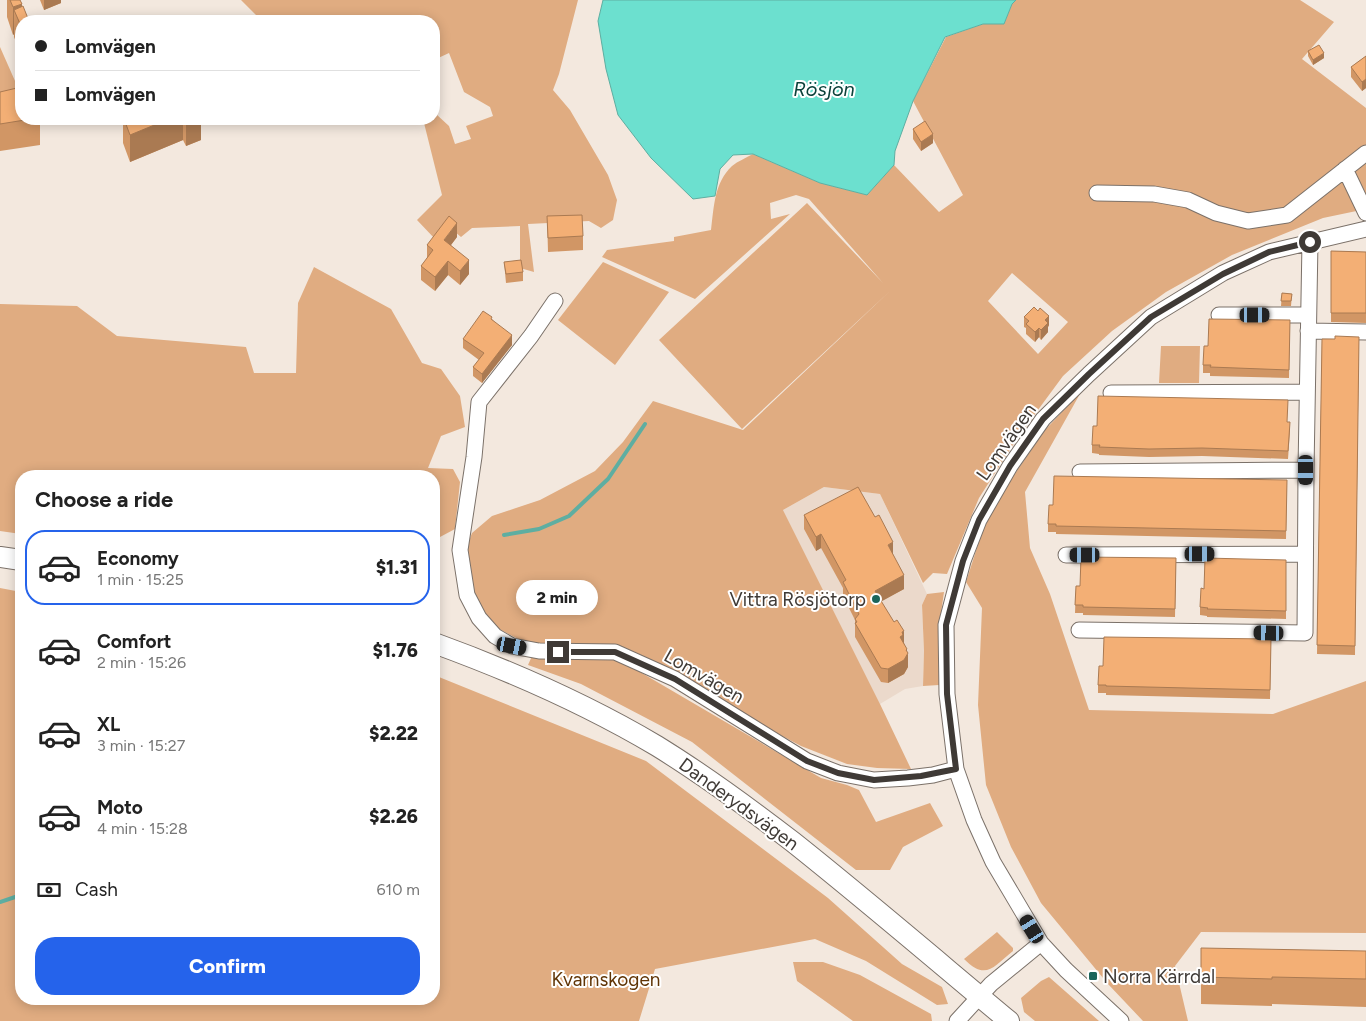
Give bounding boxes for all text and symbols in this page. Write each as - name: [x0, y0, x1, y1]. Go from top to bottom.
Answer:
- text: Lomvägen: [65, 35, 156, 58]
- water label: Rösjön: [793, 77, 855, 101]
- text: Lomvägen: [65, 83, 156, 106]
- route start: [1299, 231, 1321, 253]
- car: [1240, 308, 1270, 323]
- street label: Lomvägen: [971, 399, 1041, 485]
- car: [1298, 455, 1313, 485]
- text: Choose a ride: [35, 486, 173, 513]
- icon: car: [37, 545, 82, 590]
- text: Economy: [97, 547, 179, 570]
- car: [1185, 547, 1215, 562]
- car: [1070, 548, 1100, 563]
- text: $1.31: [376, 556, 418, 579]
- text: 1 min · 15:25: [97, 570, 184, 589]
- callout: 2 min: [517, 580, 599, 614]
- text: 2 min: [537, 588, 577, 607]
- place label: Vittra Rösjötorp: [730, 588, 866, 611]
- marker: Vittra Rösjötorp: [870, 593, 882, 605]
- car: [1253, 625, 1284, 641]
- icon: car: [37, 628, 82, 673]
- text: Comfort: [97, 630, 172, 653]
- car: [495, 636, 528, 656]
- text: $1.76: [373, 639, 418, 662]
- route end: [547, 641, 569, 663]
- street label: Lomvägen: [660, 644, 748, 708]
- text: 2 min · 15:26: [97, 653, 186, 672]
- icon: car: [37, 711, 82, 756]
- text: XL: [97, 713, 120, 736]
- text: $2.22: [369, 722, 418, 745]
- text: 3 min · 15:27: [97, 736, 185, 755]
- street label: Danderydsvägen: [674, 753, 804, 855]
- icon: car: [37, 794, 82, 839]
- text: Moto: [97, 796, 143, 819]
- text: $2.26: [369, 805, 418, 828]
- text: 4 min · 15:28: [97, 819, 188, 838]
- icon: cash: [35, 876, 63, 904]
- text: Cash: [75, 878, 118, 901]
- text: 610 m: [377, 880, 420, 899]
- car: [1017, 912, 1046, 946]
- button: Confirm: [35, 937, 420, 995]
- place label: Norra Kärrdal: [1103, 965, 1215, 988]
- park label: Kvarnskogen: [552, 968, 660, 991]
- marker: Norra Kärrdal: [1087, 970, 1099, 982]

